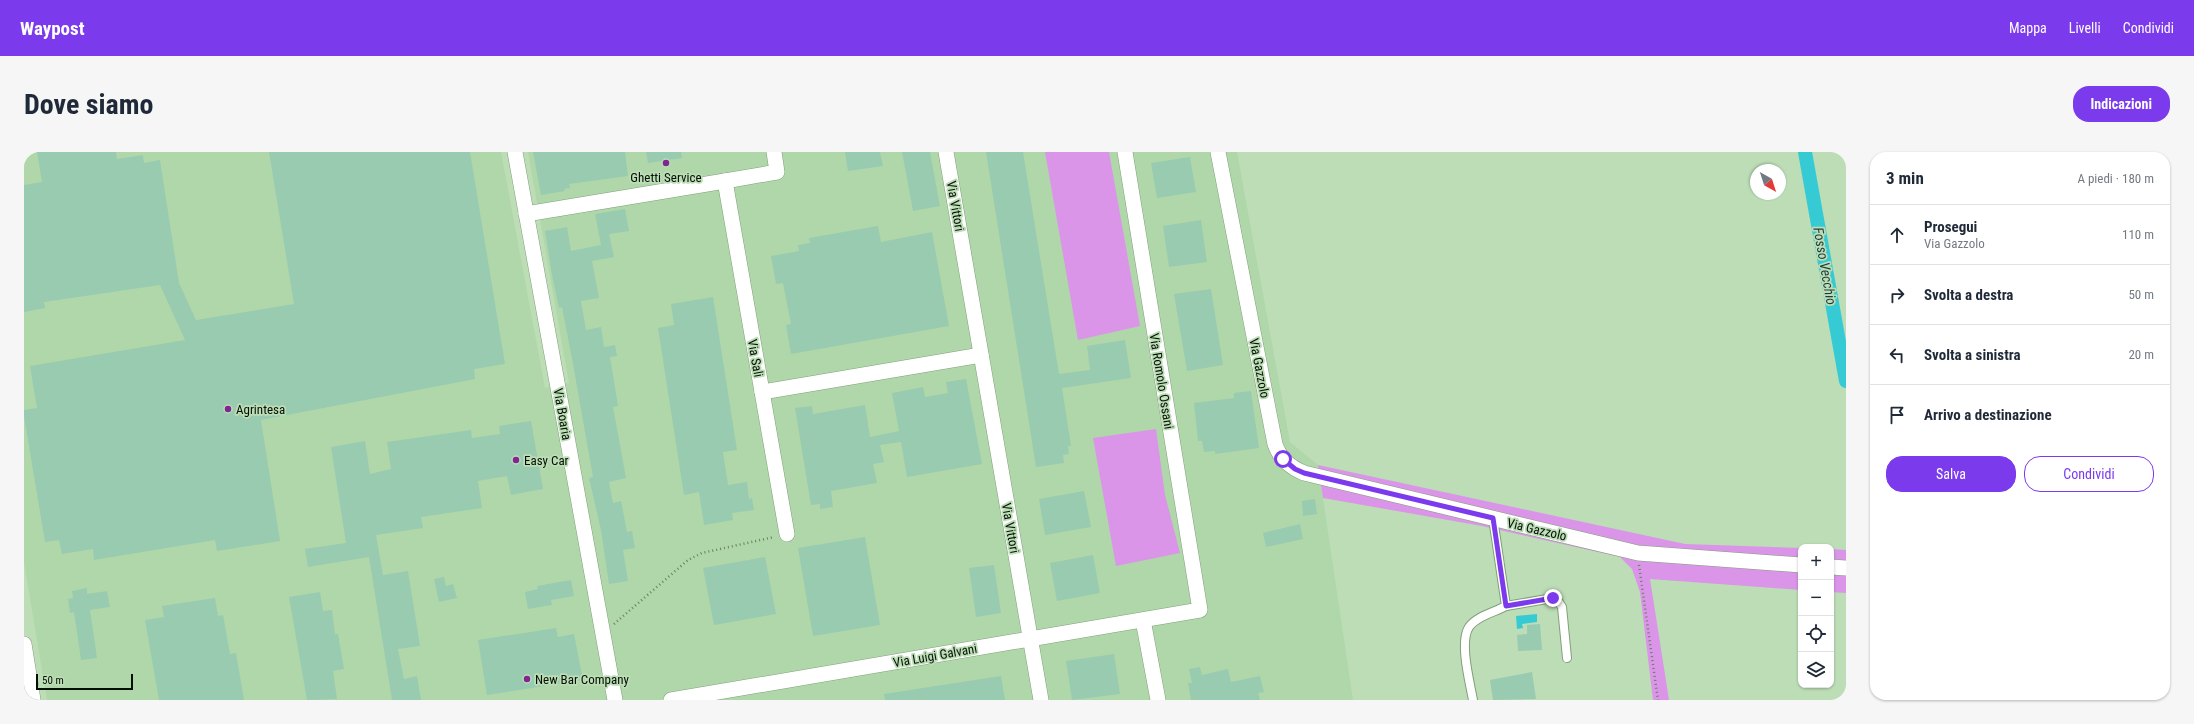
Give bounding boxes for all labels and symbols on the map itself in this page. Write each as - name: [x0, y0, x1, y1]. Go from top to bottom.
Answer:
- marker: Ghetti Service: [661, 158, 671, 168]
- north arrow: [1750, 164, 1786, 200]
- place label: Ghetti Service: [630, 170, 702, 185]
- street label: Via Vittori: [944, 180, 967, 232]
- water label: Fosso Vecchio: [1810, 226, 1840, 306]
- street label: Via Romolo Ossani: [1147, 332, 1176, 430]
- street label: Via Gazzolo: [1246, 337, 1273, 399]
- street label: Via Sali: [745, 338, 766, 378]
- street label: Via Boaria: [551, 387, 574, 441]
- place label: Agrintesa: [236, 402, 285, 417]
- marker: Agrintesa: [223, 404, 233, 414]
- route start: [1274, 450, 1292, 468]
- place label: Easy Car: [524, 453, 569, 468]
- marker: Easy Car: [511, 455, 521, 465]
- street label: Via Vittori: [999, 502, 1022, 554]
- street label: Via Gazzolo: [1506, 515, 1568, 544]
- route end: [1544, 589, 1562, 607]
- street label: Via Luigi Galvani: [892, 641, 978, 670]
- scale bar: [36, 672, 133, 691]
- place label: New Bar Company: [535, 672, 629, 687]
- marker: New Bar Company: [522, 674, 532, 684]

